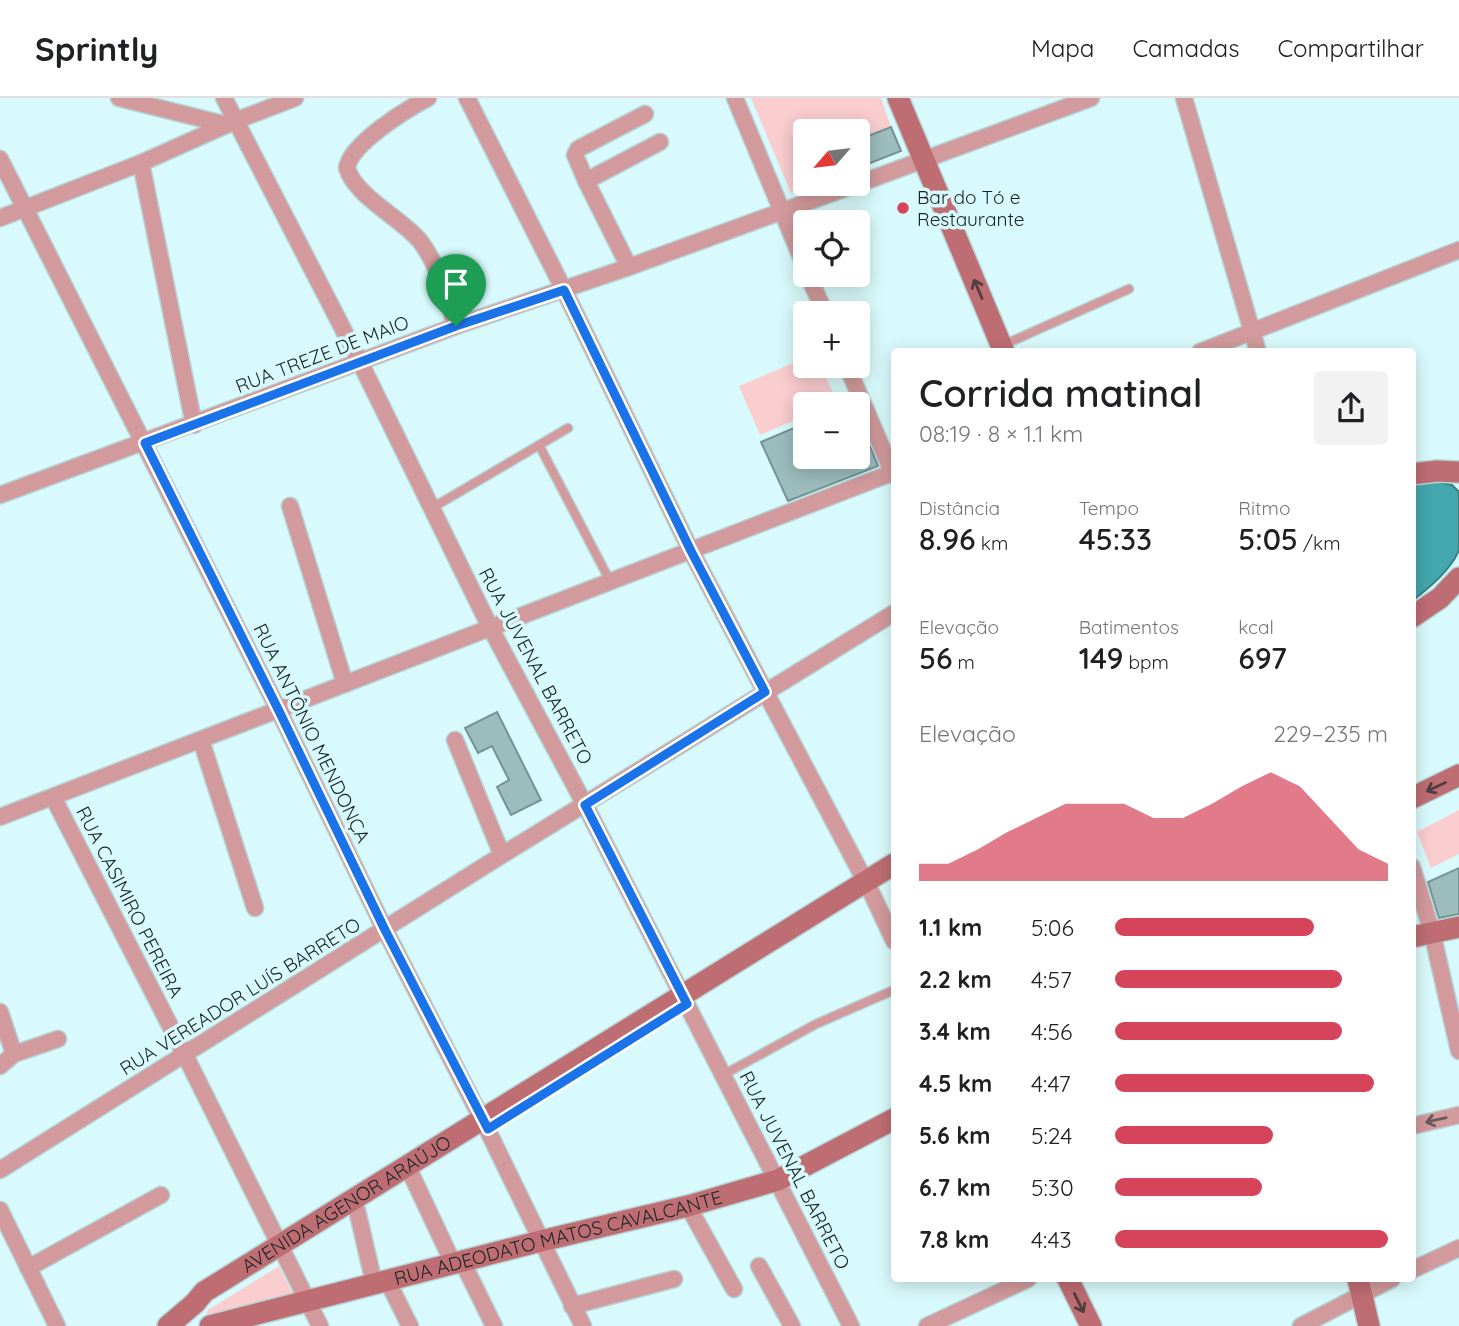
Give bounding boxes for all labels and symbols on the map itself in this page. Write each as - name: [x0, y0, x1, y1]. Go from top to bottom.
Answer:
- north arrow: [793, 119, 870, 196]
- place label: Bar do Tó e Restaurante: [917, 185, 1025, 231]
- marker: Bar do Tó e Restaurante: [895, 200, 911, 216]
- pin: [426, 254, 486, 326]
- one-way arrow: [970, 278, 983, 300]
- street label: RUA TREZE DE MAIO: [232, 310, 412, 398]
- street label: RUA JUVENAL BARRETO: [474, 564, 598, 768]
- street label: RUA ANTÔNIO MENDONÇA: [248, 619, 376, 847]
- one-way arrow: [1426, 780, 1447, 794]
- street label: RUA CASIMIRO PEREIRA: [71, 802, 189, 1002]
- street label: RUA VEREADOR LUÍS BARRETO: [115, 912, 365, 1080]
- street label: RUA JUVENAL BARRETO: [735, 1067, 855, 1273]
- one-way arrow: [1425, 1114, 1448, 1127]
- street label: AVENIDA AGENOR ARAÚJO: [237, 1130, 455, 1278]
- street label: RUA ADEODATO MATOS CAVALCANTE: [391, 1185, 725, 1290]
- one-way arrow: [1073, 1292, 1087, 1313]

